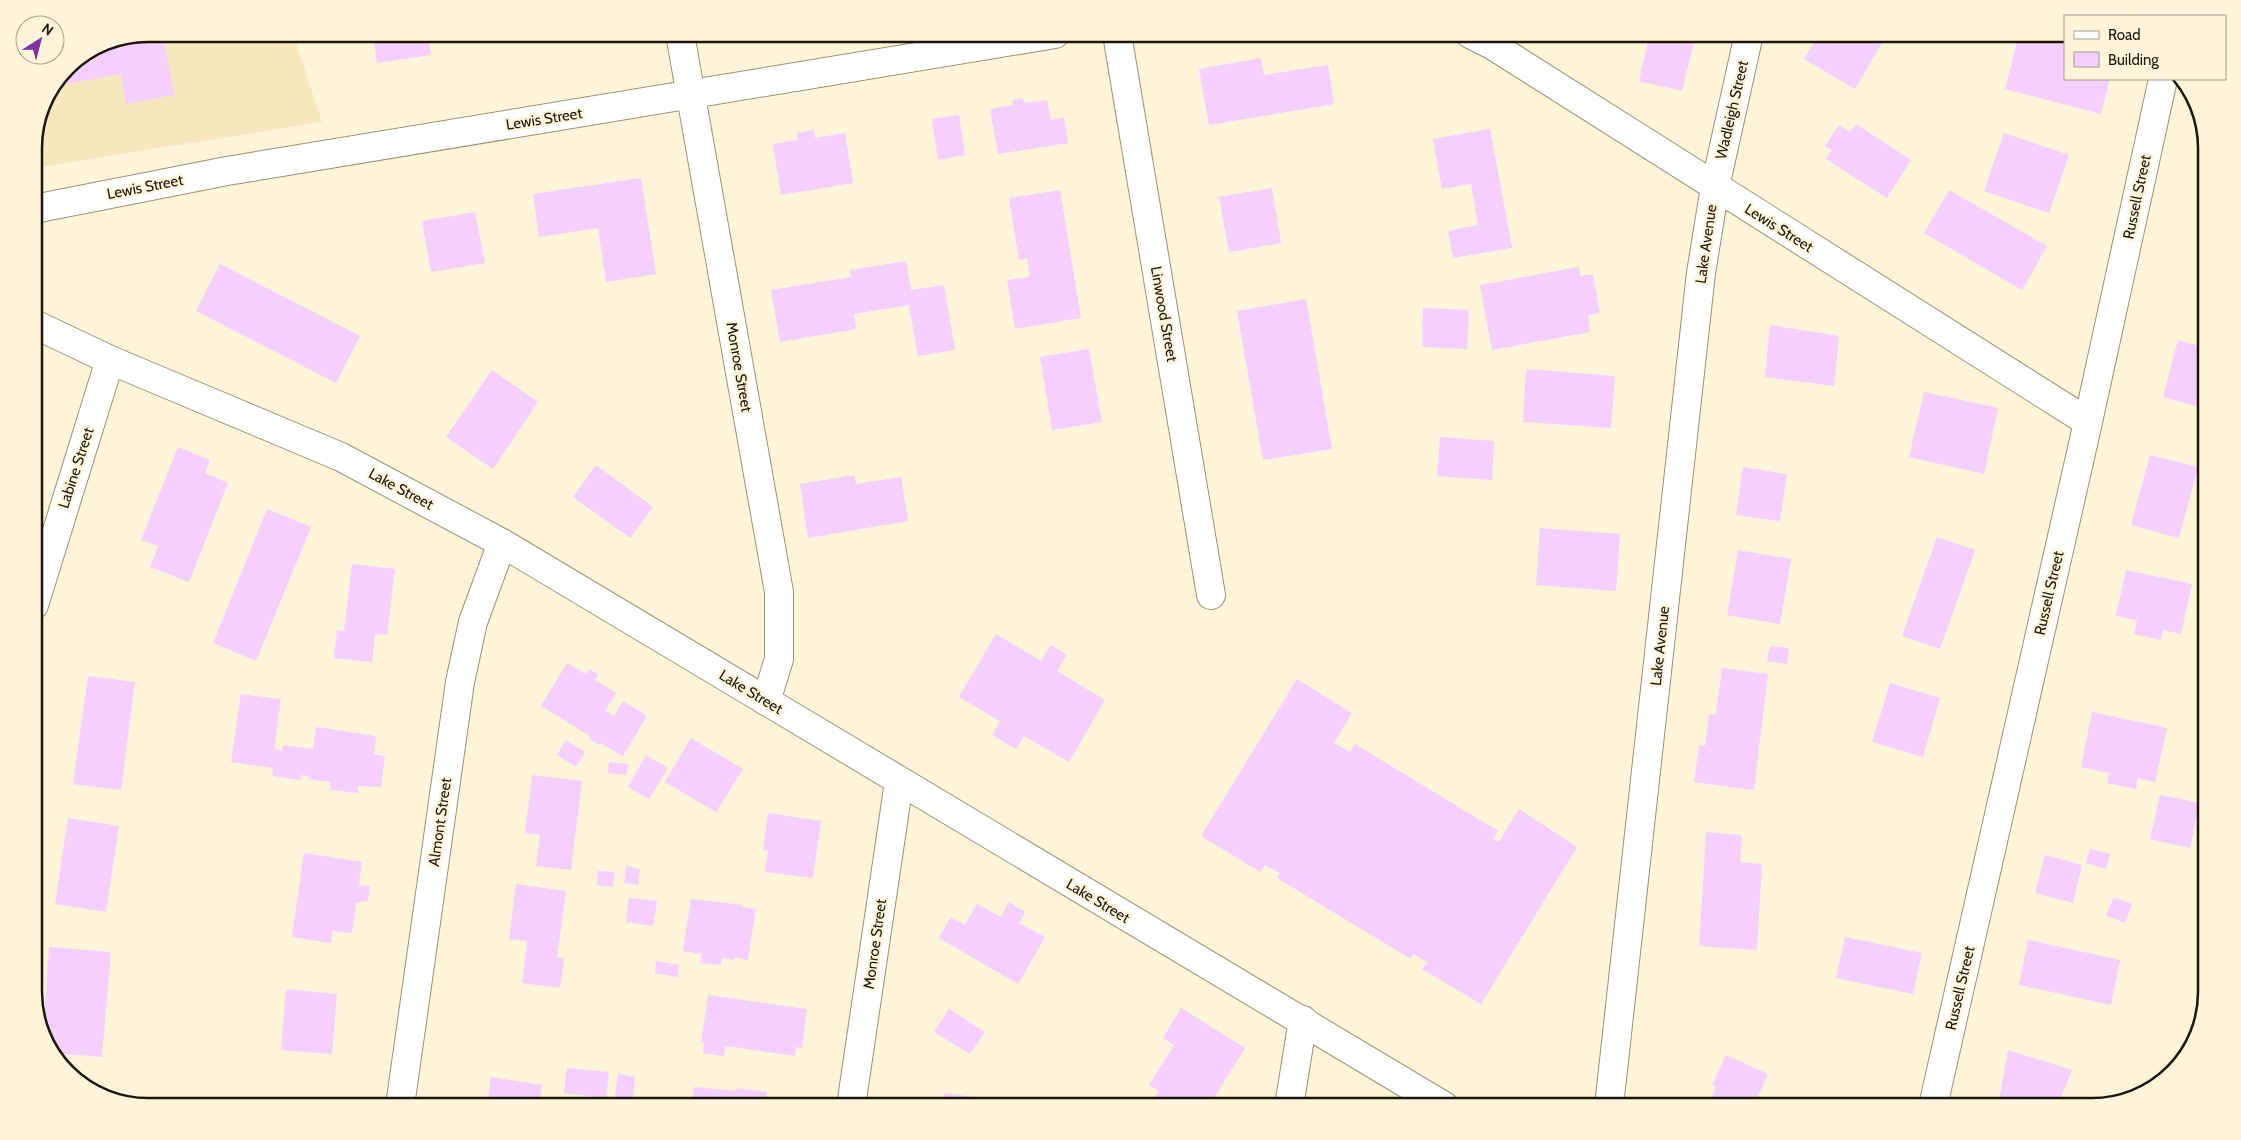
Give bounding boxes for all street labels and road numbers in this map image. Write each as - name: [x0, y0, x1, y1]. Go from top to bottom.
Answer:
- street label: Wadleigh Street: [1712, 59, 1752, 161]
- street label: Lewis Street: [504, 104, 584, 134]
- street label: Russell Street: [2119, 153, 2155, 241]
- street label: Lewis Street: [105, 171, 185, 203]
- street label: Lewis Street: [1741, 200, 1817, 256]
- street label: Lake Avenue: [1692, 203, 1721, 285]
- street label: Linwood Street: [1147, 265, 1181, 363]
- street label: Monroe Street: [722, 321, 756, 413]
- street label: Labine Street: [54, 425, 98, 511]
- street label: Lake Street: [366, 464, 436, 514]
- street label: Russell Street: [2031, 549, 2067, 637]
- street label: Lake Avenue: [1647, 605, 1673, 687]
- street label: Lake Street: [716, 666, 786, 718]
- street label: Almont Street: [425, 777, 455, 867]
- street label: Lake Street: [1063, 875, 1133, 927]
- street label: Monroe Street: [860, 898, 890, 990]
- street label: Russell Street: [1942, 944, 1978, 1032]

